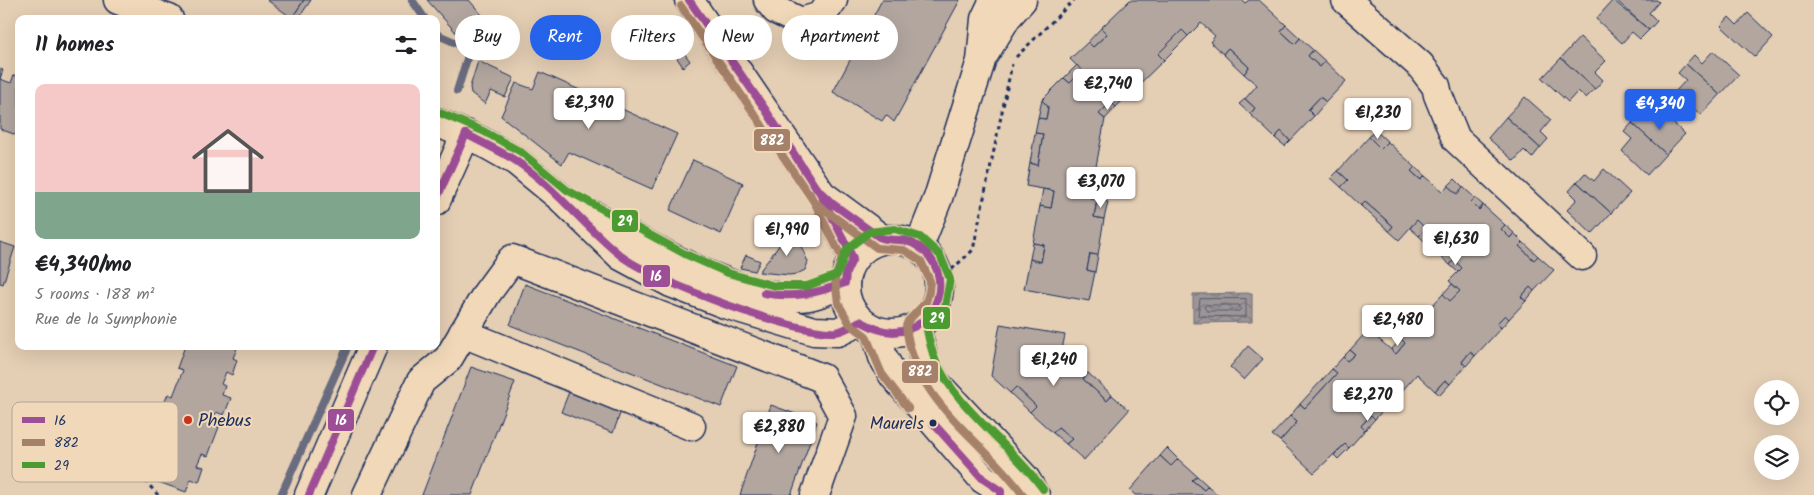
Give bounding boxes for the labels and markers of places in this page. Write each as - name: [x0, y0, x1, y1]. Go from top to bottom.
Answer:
- pin: €2,740: [1067, 68, 1149, 111]
- pin: €2,390: [548, 88, 630, 130]
- pin: €4,340: [1619, 88, 1701, 131]
- pin: €1,230: [1337, 98, 1419, 140]
- pin: €3,070: [1060, 166, 1142, 209]
- pin: €1,990: [746, 214, 828, 257]
- pin: €1,630: [1415, 224, 1497, 266]
- pin: €2,480: [1357, 304, 1439, 347]
- pin: €1,240: [1013, 344, 1095, 387]
- pin: €2,270: [1327, 380, 1409, 422]
- place label: Phebus: [198, 407, 252, 436]
- place label: Maurels: [870, 411, 924, 438]
- pin: €2,880: [738, 412, 820, 454]
- marker: Phebus: [182, 414, 194, 426]
- marker: Maurels: [928, 418, 938, 428]

